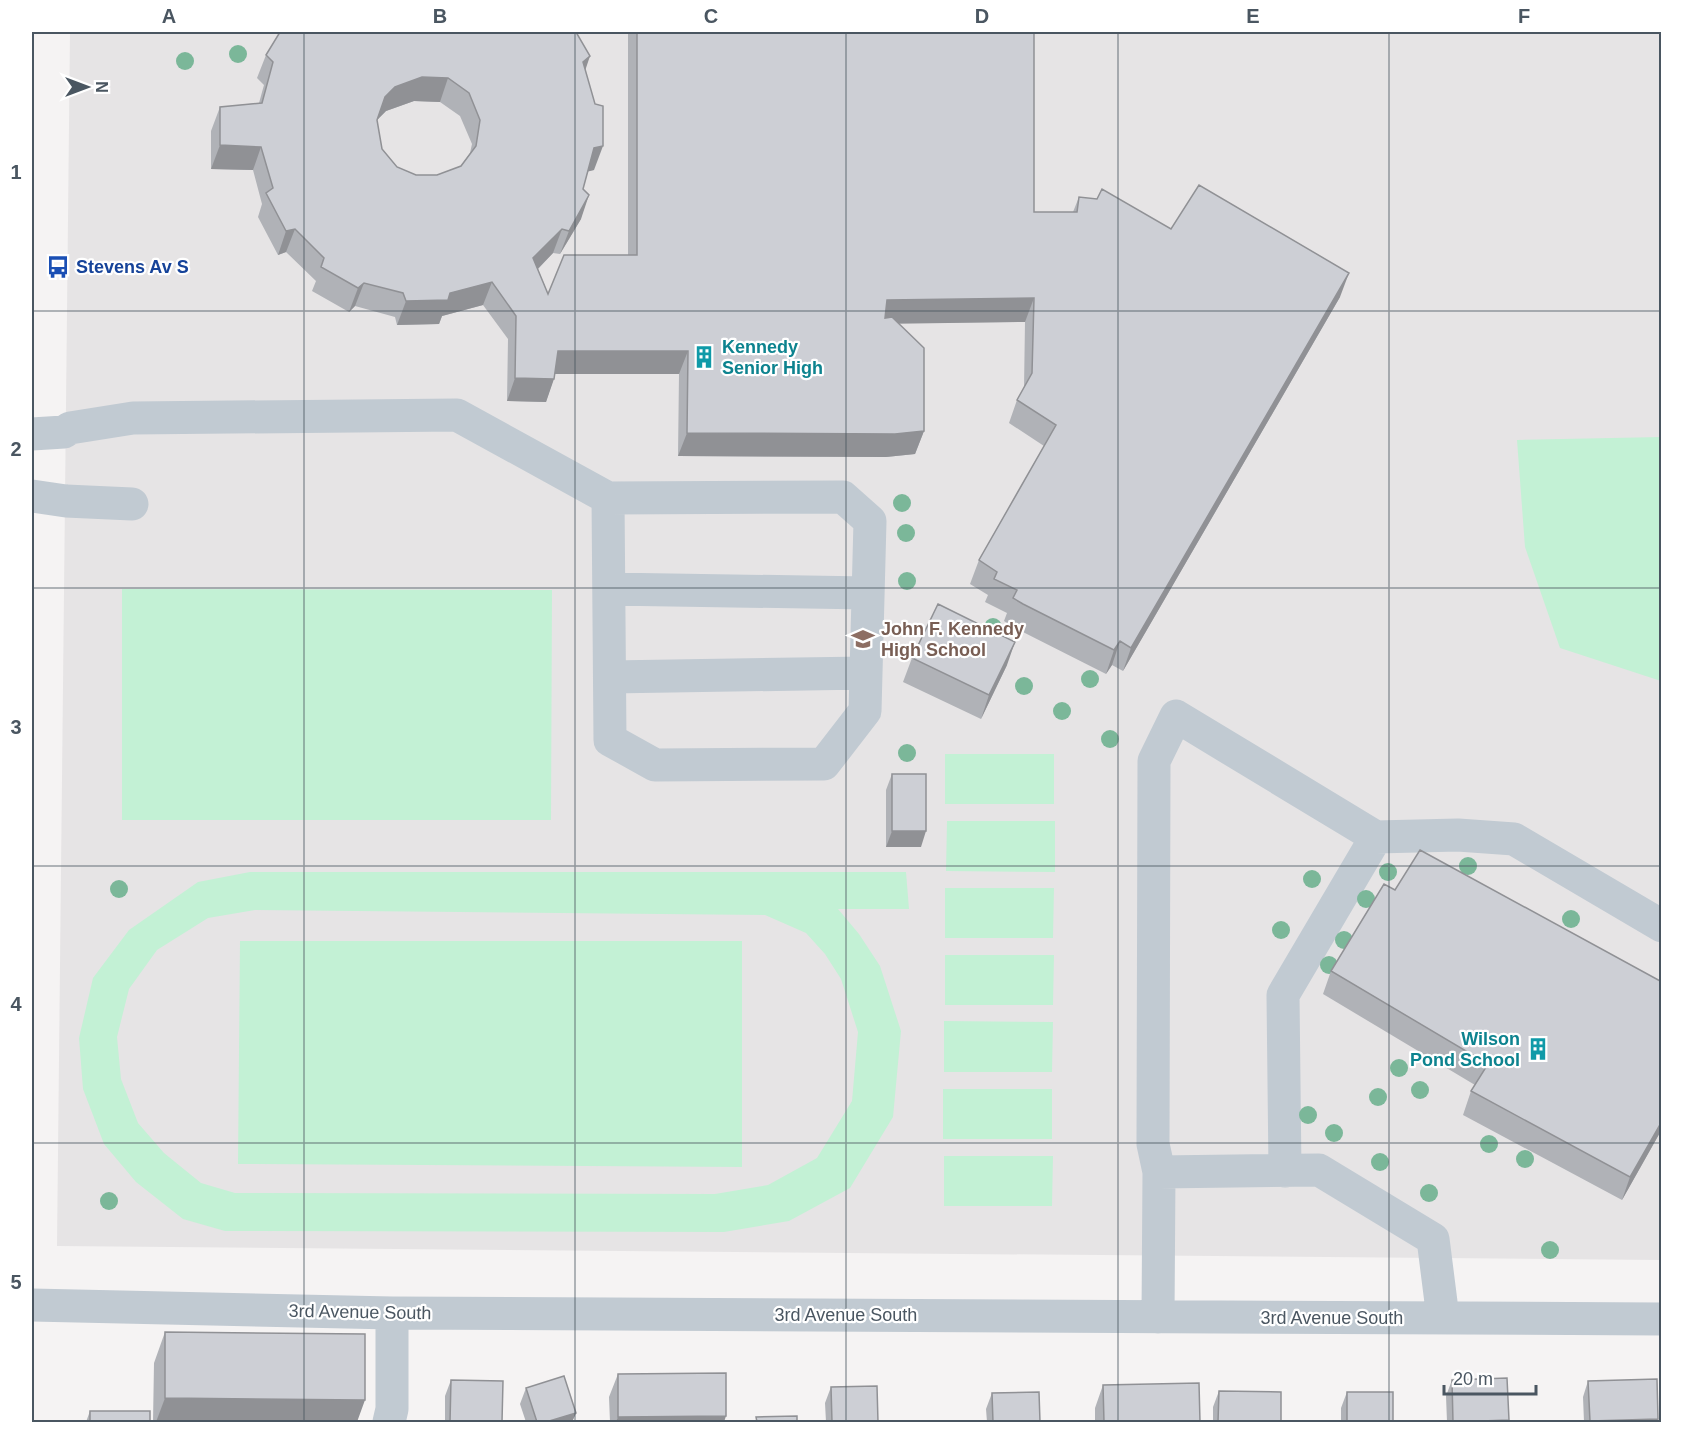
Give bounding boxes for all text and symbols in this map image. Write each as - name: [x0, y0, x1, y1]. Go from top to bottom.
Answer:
- text: A: [162, 5, 176, 27]
- text: B: [433, 5, 447, 27]
- text: C: [704, 5, 718, 27]
- text: D: [975, 5, 989, 27]
- text: E: [1246, 5, 1260, 27]
- text: F: [1518, 5, 1530, 27]
- north arrow: [57, 57, 117, 117]
- text: N: [93, 81, 110, 93]
- text: 1: [10, 161, 22, 183]
- bus stop icon: Stevens Av S: [45, 254, 71, 280]
- place label: Stevens Av S: [76, 257, 189, 277]
- place label: Kennedy Senior High: [722, 337, 823, 378]
- building icon: Kennedy Senior High: [691, 344, 717, 370]
- text: 2: [10, 438, 22, 460]
- place label: John F. Kennedy High School: [881, 619, 1024, 660]
- school or university icon: John F. Kennedy High School: [850, 626, 876, 652]
- text: 3: [10, 716, 22, 738]
- text: 4: [10, 993, 22, 1015]
- place label: Wilson Pond School: [1410, 1029, 1520, 1070]
- building icon: Wilson Pond School: [1525, 1036, 1551, 1062]
- text: 5: [10, 1271, 22, 1293]
- street label: 3rd Avenue South: [288, 1301, 432, 1323]
- street label: 3rd Avenue South: [775, 1305, 917, 1325]
- street label: 3rd Avenue South: [1261, 1308, 1403, 1328]
- scale bar: [1444, 1358, 1536, 1396]
- text: 20 m: [1453, 1369, 1493, 1389]

